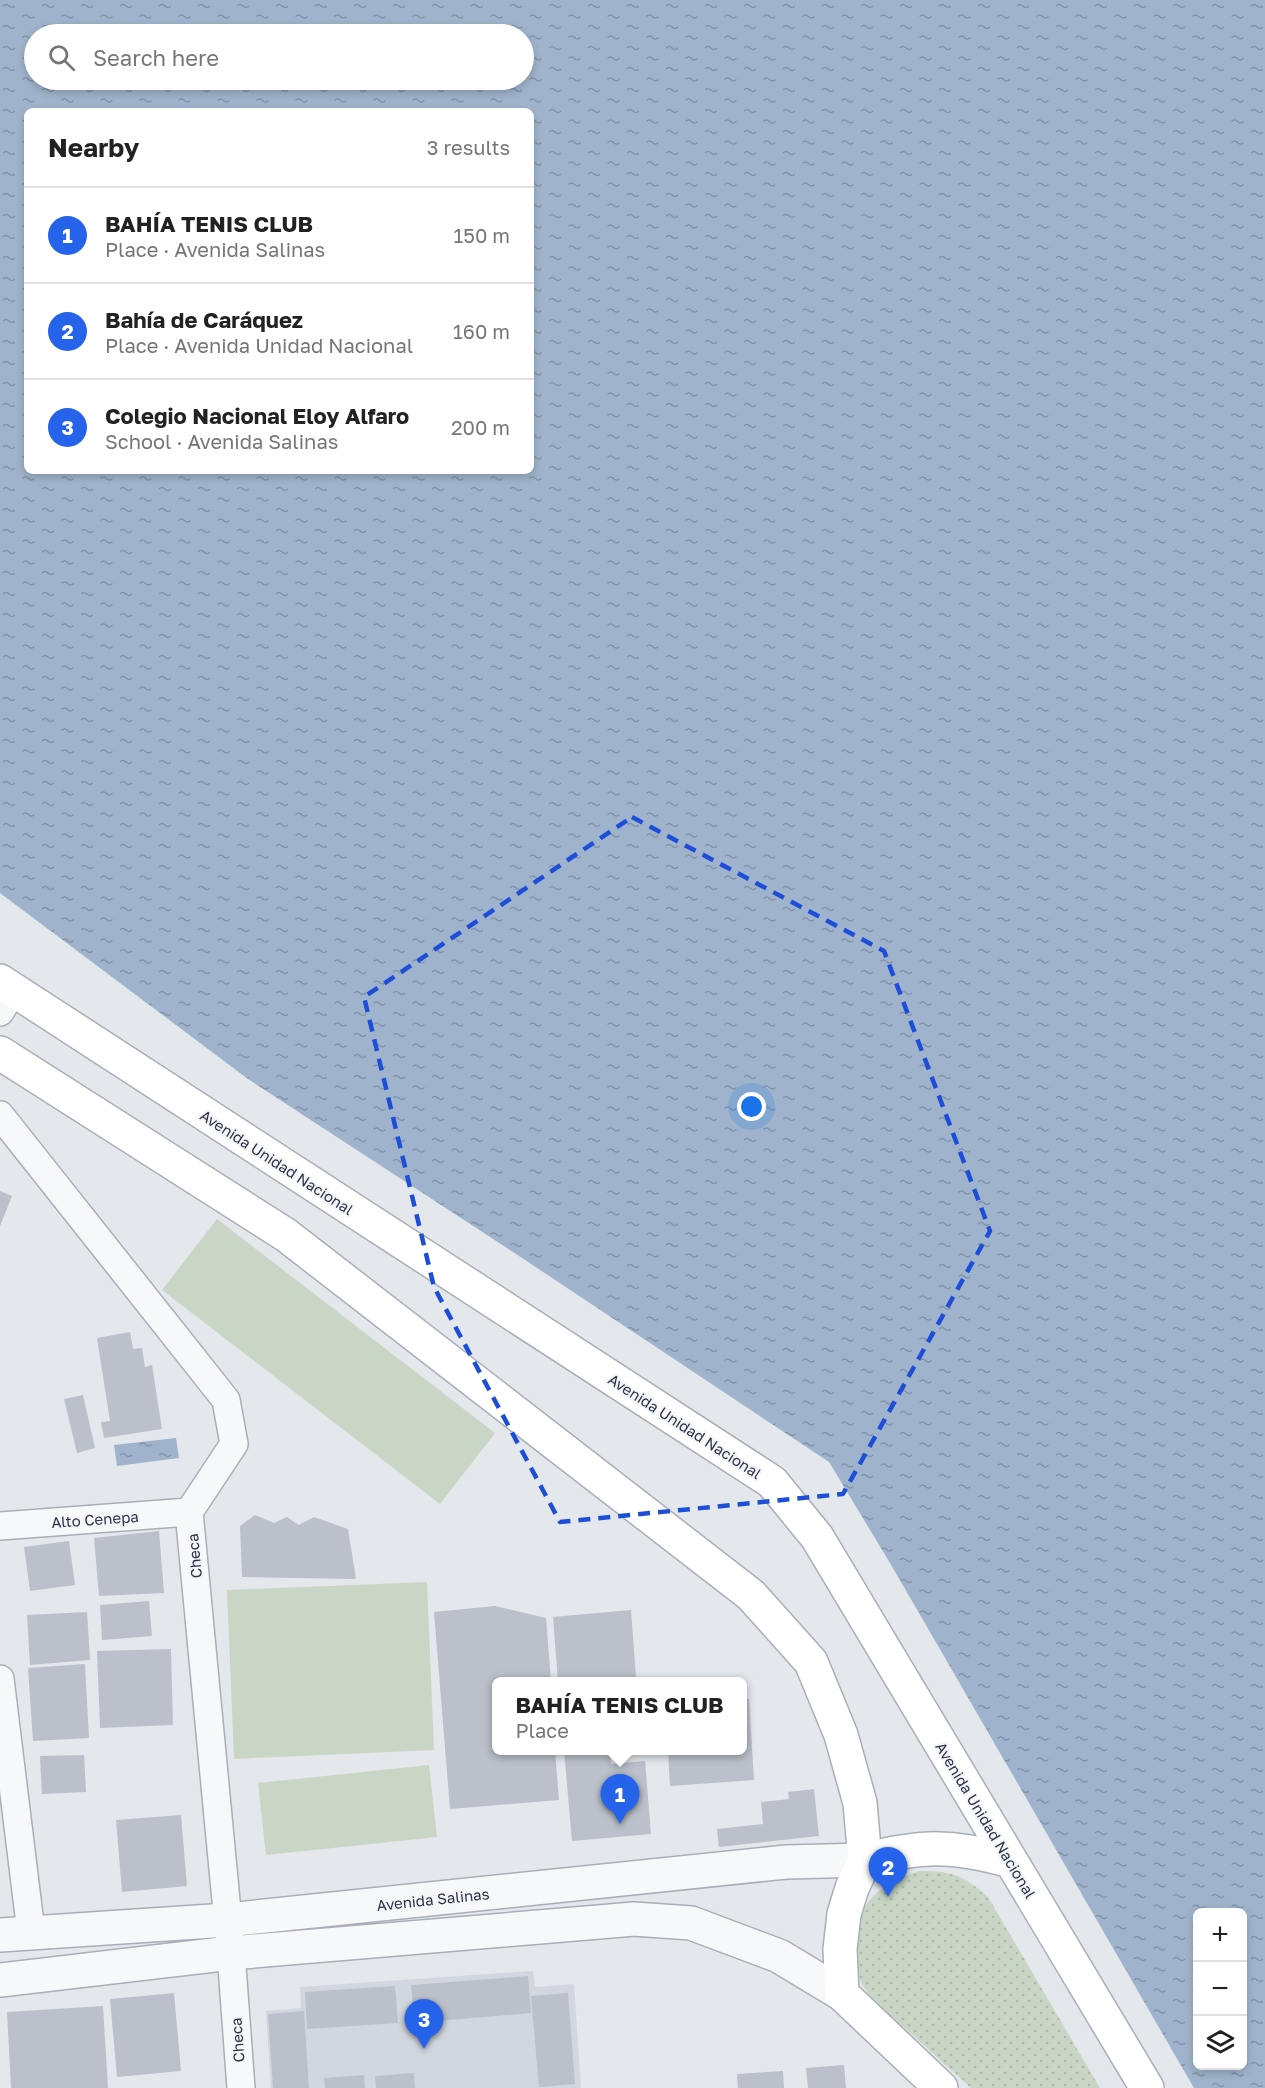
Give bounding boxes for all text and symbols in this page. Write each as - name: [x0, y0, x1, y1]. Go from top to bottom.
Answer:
- search box: [24, 24, 534, 90]
- icon: search: [45, 41, 78, 74]
- text: Search here: [93, 44, 219, 71]
- text: Nearby: [48, 132, 139, 163]
- text: 3 results: [427, 135, 510, 159]
- text: BAHÍA TENIS CLUB: [105, 210, 313, 237]
- text: 1: [62, 223, 73, 247]
- text: 150 m: [454, 223, 510, 247]
- text: Place · Avenida Salinas: [105, 237, 325, 261]
- text: Bahía de Caráquez: [105, 306, 303, 333]
- text: 2: [61, 319, 74, 343]
- text: 160 m: [453, 319, 510, 343]
- text: Place · Avenida Unidad Nacional: [105, 333, 413, 357]
- text: Colegio Nacional Eloy Alfaro: [105, 402, 409, 429]
- text: 3: [61, 415, 74, 439]
- text: 200 m: [451, 415, 510, 439]
- text: School · Avenida Salinas: [105, 429, 338, 453]
- your location: [737, 1092, 766, 1121]
- street label: Avenida Unidad Nacional: [197, 1106, 357, 1218]
- street label: Avenida Unidad Nacional: [605, 1370, 765, 1482]
- street label: Alto Cenepa: [51, 1507, 139, 1531]
- street label: Checa: [183, 1533, 205, 1579]
- popup: [492, 1677, 747, 1755]
- text: BAHÍA TENIS CLUB: [516, 1691, 724, 1718]
- text: Place: [516, 1718, 569, 1742]
- street label: Avenida Unidad Nacional: [932, 1739, 1040, 1902]
- pin: 1: [600, 1774, 640, 1824]
- pin: 2: [868, 1848, 908, 1897]
- street label: Avenida Salinas: [376, 1884, 490, 1914]
- map controls: [1193, 1908, 1247, 2070]
- button: +: [1193, 1908, 1247, 1962]
- button: −: [1193, 1962, 1247, 2016]
- pin: 3: [404, 2000, 444, 2049]
- button: layers: [1193, 2016, 1247, 2070]
- street label: Checa: [226, 2017, 248, 2063]

